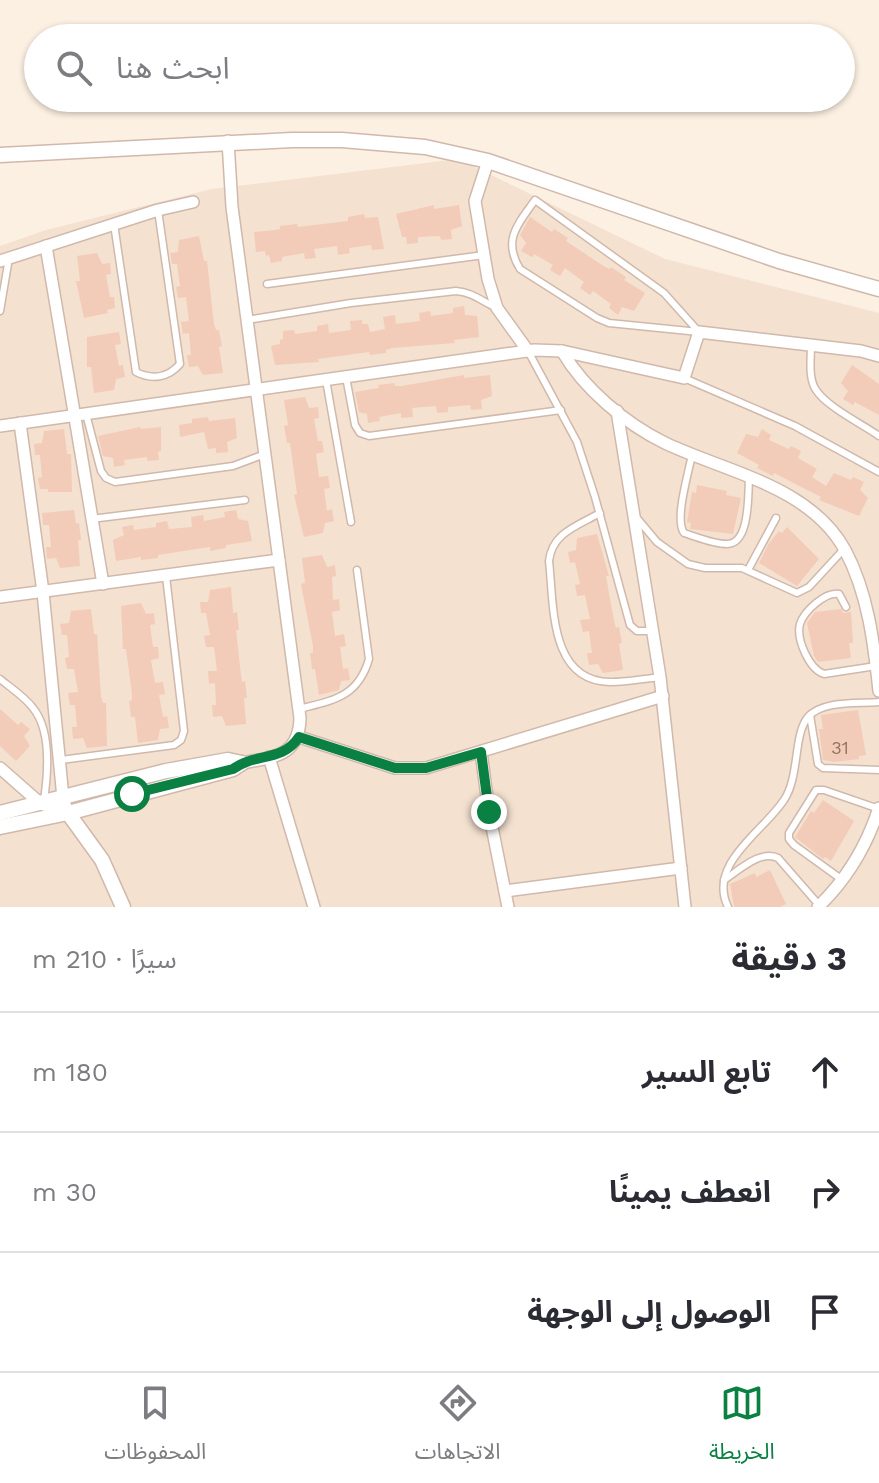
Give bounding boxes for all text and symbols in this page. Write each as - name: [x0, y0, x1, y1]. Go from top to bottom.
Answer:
- search box: [24, 24, 855, 112]
- icon: search: [52, 46, 96, 90]
- text: ابحث هنا: [116, 50, 230, 85]
- house number: 31: [831, 737, 849, 758]
- route start: [114, 776, 150, 812]
- route end: [471, 794, 507, 830]
- text: 3 دقيقة: [732, 938, 847, 978]
- text: سيرًا · 210 m: [32, 944, 177, 974]
- icon: ahead: [803, 1050, 847, 1094]
- text: تابع السير: [642, 1054, 771, 1089]
- text: 180 m: [32, 1057, 108, 1087]
- icon: right: [803, 1170, 847, 1214]
- text: انعطف يمينًا: [609, 1174, 771, 1209]
- text: 30 m: [32, 1177, 97, 1207]
- icon: arrive: [803, 1290, 847, 1334]
- text: الوصول إلى الوجهة: [527, 1294, 771, 1329]
- tab: المحفوظات: [104, 1381, 206, 1475]
- tab: الاتجاهات: [415, 1381, 501, 1475]
- tab: الخريطة: [709, 1381, 775, 1475]

